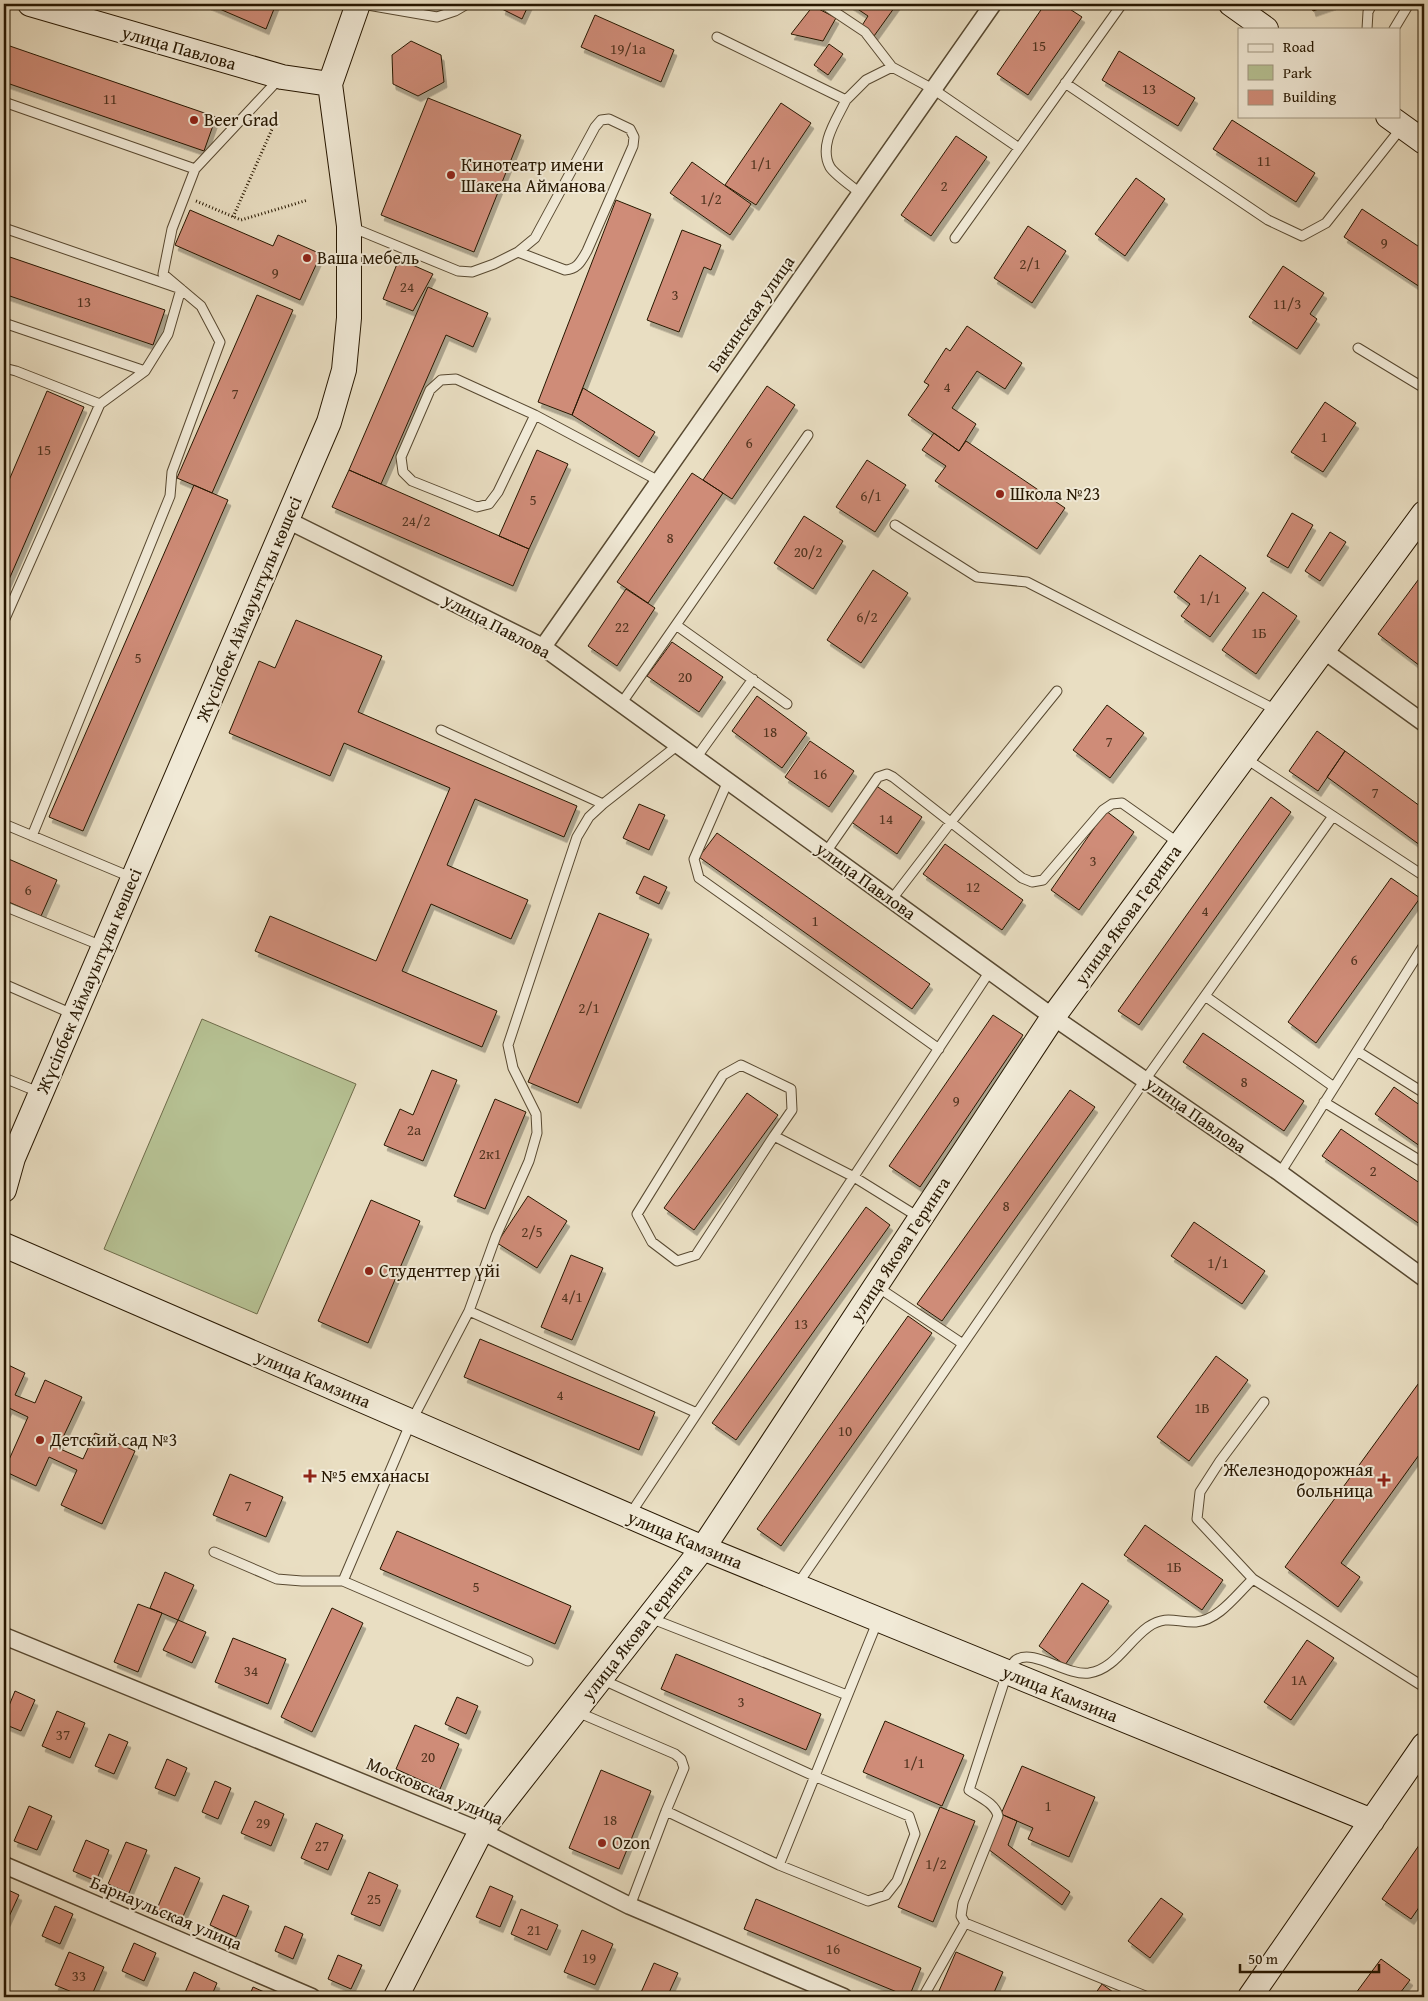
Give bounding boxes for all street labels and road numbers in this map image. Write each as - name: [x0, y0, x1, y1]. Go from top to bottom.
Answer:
- street label: улица Павлова: [118, 18, 240, 77]
- street label: Бакинская улица: [700, 250, 801, 378]
- street label: Жүсіпбек Аймауытұлы көшесі: [188, 492, 308, 727]
- street label: улица Павлова: [438, 585, 556, 665]
- street label: улица Павлова: [810, 834, 922, 926]
- street label: улица Якова Геринга: [1067, 839, 1188, 991]
- street label: Жүсіпбек Аймауытұлы көшесі: [28, 864, 148, 1099]
- street label: улица Павлова: [1139, 1069, 1253, 1160]
- street label: улица Якова Геринга: [842, 1171, 957, 1327]
- street label: улица Камзина: [251, 1342, 375, 1415]
- street label: улица Камзина: [623, 1503, 747, 1576]
- street label: улица Якова Геринга: [574, 1557, 699, 1707]
- street label: улица Камзина: [997, 1658, 1122, 1729]
- street label: Московская улица: [363, 1750, 508, 1832]
- street label: Барнаульская улица: [86, 1868, 247, 1957]

